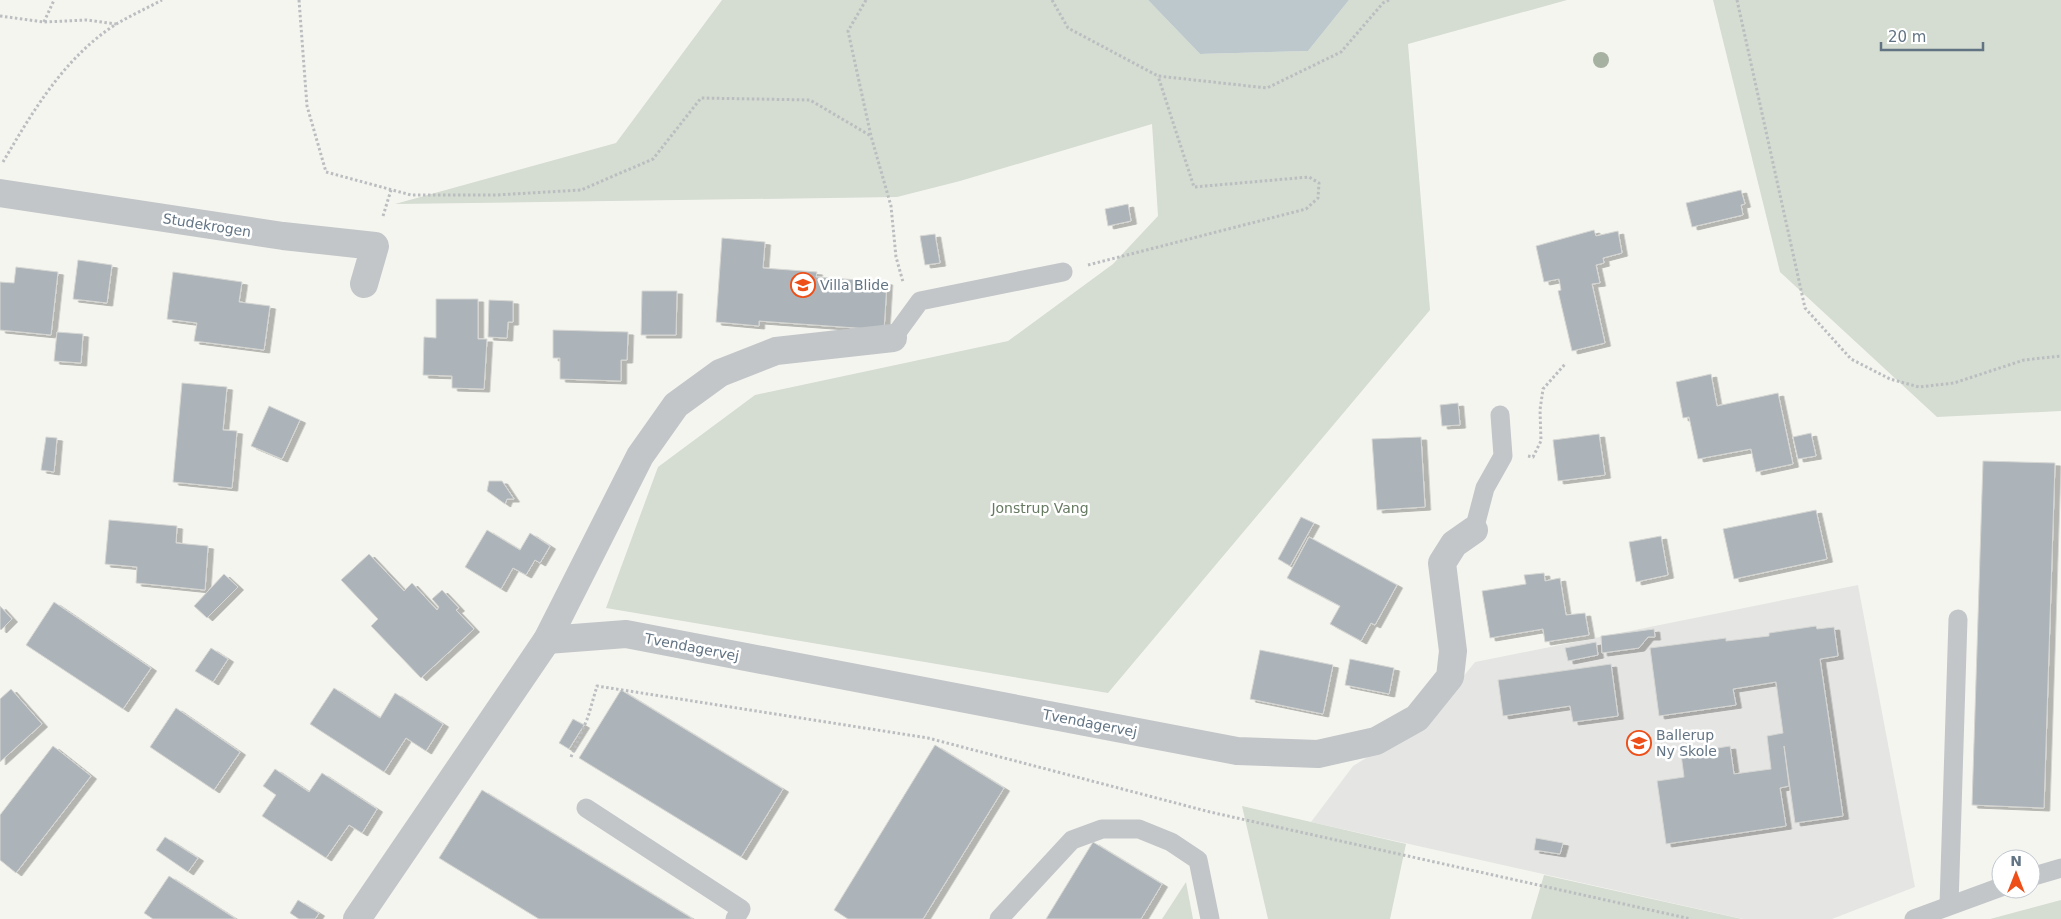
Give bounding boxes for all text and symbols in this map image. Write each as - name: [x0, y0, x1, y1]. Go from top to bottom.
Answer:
- scale bar: [1881, 20, 1984, 52]
- text: 20 m: [1888, 28, 1926, 46]
- street label: Studekrogen: [162, 210, 252, 240]
- school or university icon: Villa Blide: [790, 272, 816, 298]
- place label: Villa Blide: [820, 277, 889, 293]
- park label: Jonstrup Vang: [990, 500, 1089, 516]
- street label: Tvendagervej: [642, 630, 741, 664]
- street label: Tvendagervej: [1040, 706, 1139, 740]
- place label: Ballerup Ny Skole: [1656, 727, 1717, 759]
- school or university icon: Ballerup Ny Skole: [1626, 730, 1652, 756]
- north arrow: [1991, 849, 2041, 899]
- text: N: [2010, 853, 2022, 869]

